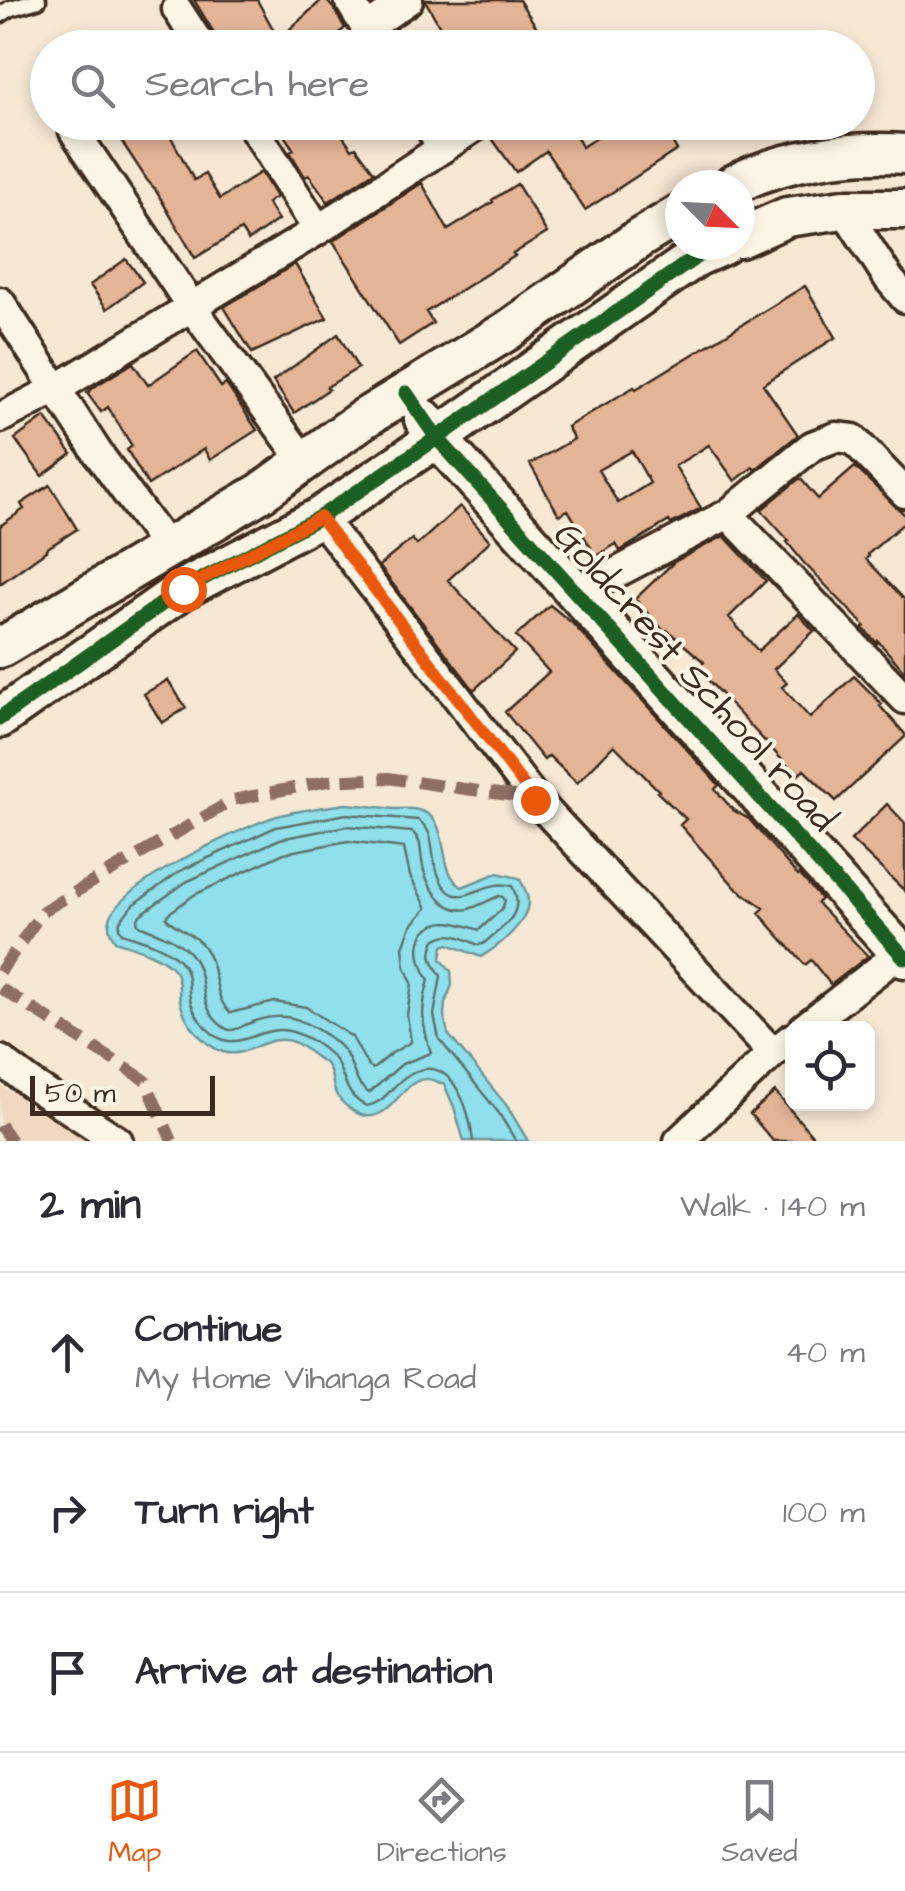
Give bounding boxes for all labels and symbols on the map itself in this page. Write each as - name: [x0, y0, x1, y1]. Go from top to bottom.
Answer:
- north arrow: [665, 170, 755, 260]
- street label: Goldcrest School road: [541, 511, 848, 844]
- route start: [161, 567, 207, 613]
- route end: [513, 778, 559, 824]
- scale bar: [30, 1071, 215, 1116]

